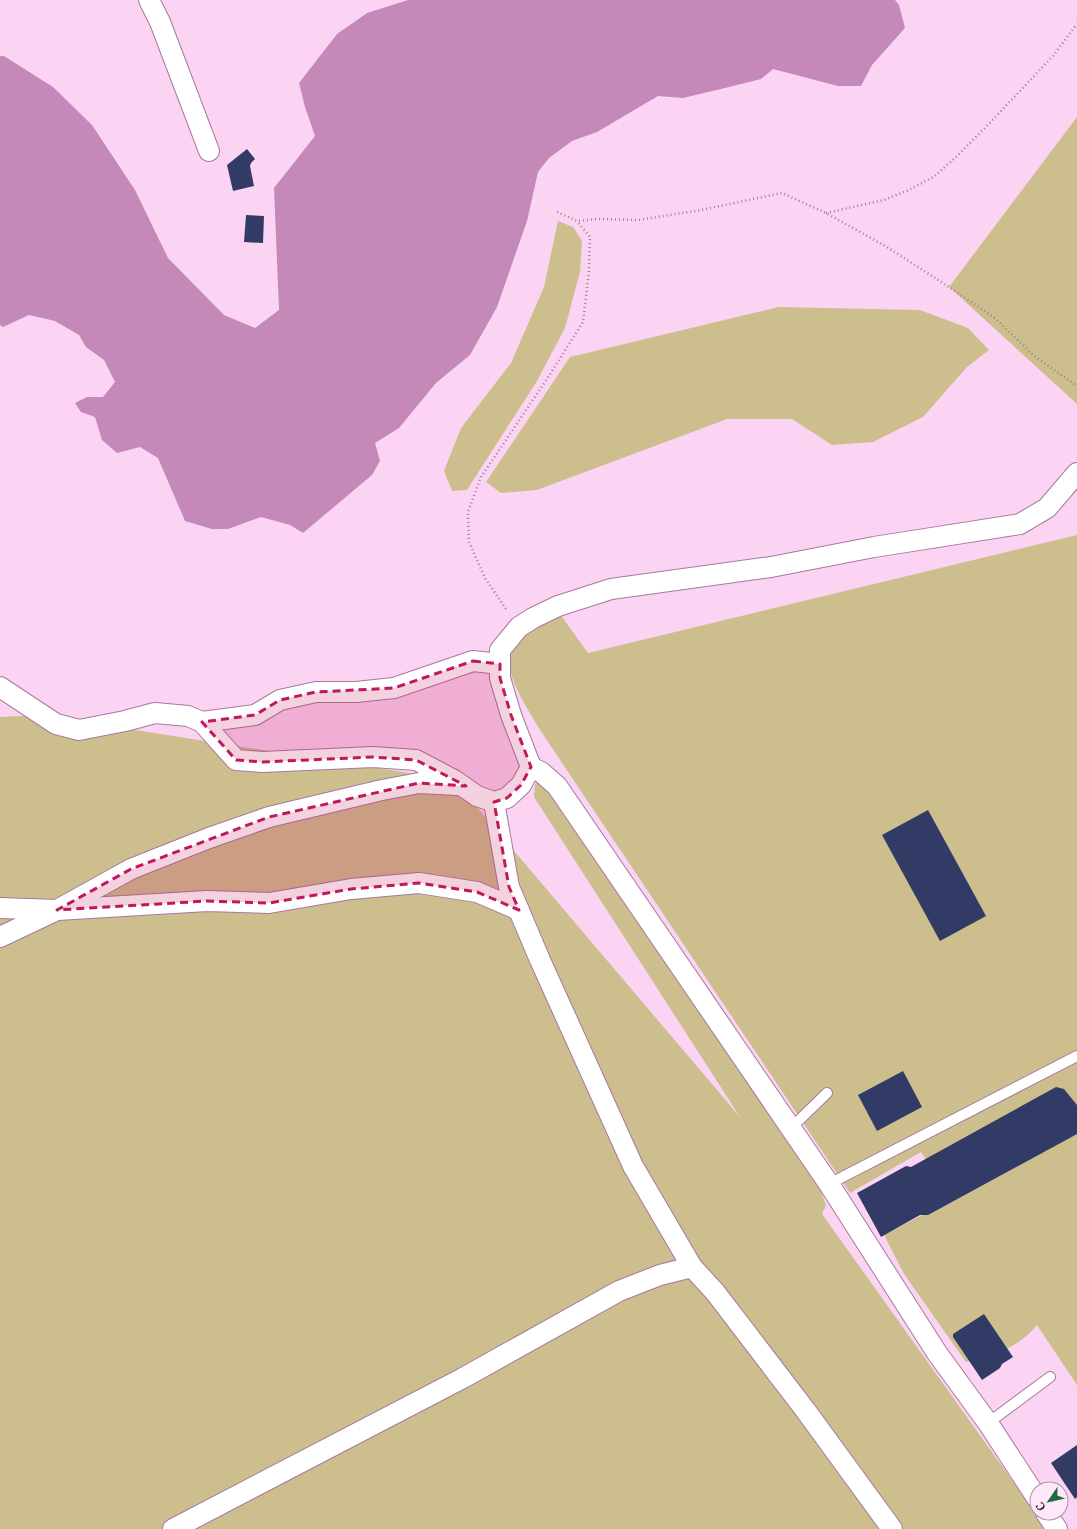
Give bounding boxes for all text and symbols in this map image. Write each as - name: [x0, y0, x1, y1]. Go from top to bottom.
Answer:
- north arrow: [1029, 1481, 1069, 1521]
- text: С: [1033, 1500, 1049, 1514]

